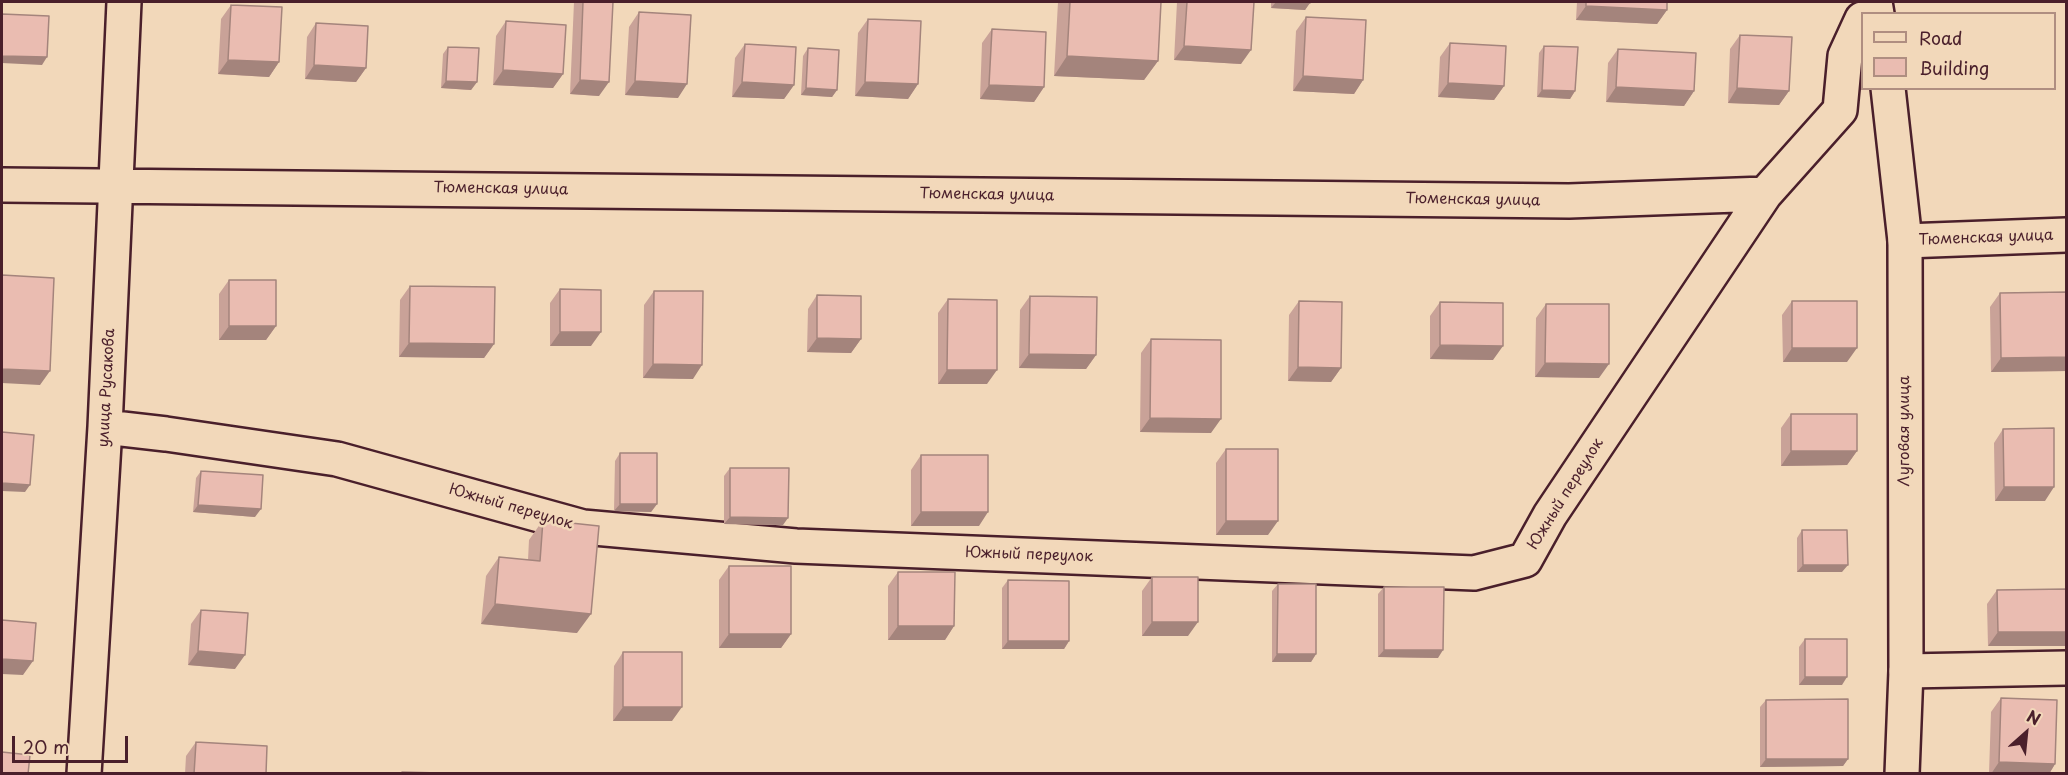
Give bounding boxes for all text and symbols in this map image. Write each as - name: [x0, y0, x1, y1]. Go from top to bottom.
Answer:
- legend: [1861, 12, 2056, 90]
- text: Road: [1919, 24, 1963, 51]
- text: Building: [1919, 54, 1989, 81]
- street label: Тюменская улица: [434, 179, 568, 199]
- street label: Тюменская улица: [920, 185, 1054, 205]
- street label: Тюменская улица: [1406, 190, 1540, 210]
- street label: Тюменская улица: [1918, 227, 2054, 249]
- street label: улица Русакова: [95, 328, 119, 448]
- street label: Луговая улица: [1896, 376, 1914, 486]
- street label: Южный переулок: [1524, 435, 1608, 553]
- street label: Южный переулок: [447, 481, 575, 533]
- street label: Южный переулок: [965, 544, 1093, 566]
- north arrow: [1996, 703, 2056, 763]
- text: N: [2023, 703, 2045, 731]
- scale bar: [15, 724, 130, 762]
- text: 20 m: [23, 733, 69, 760]

